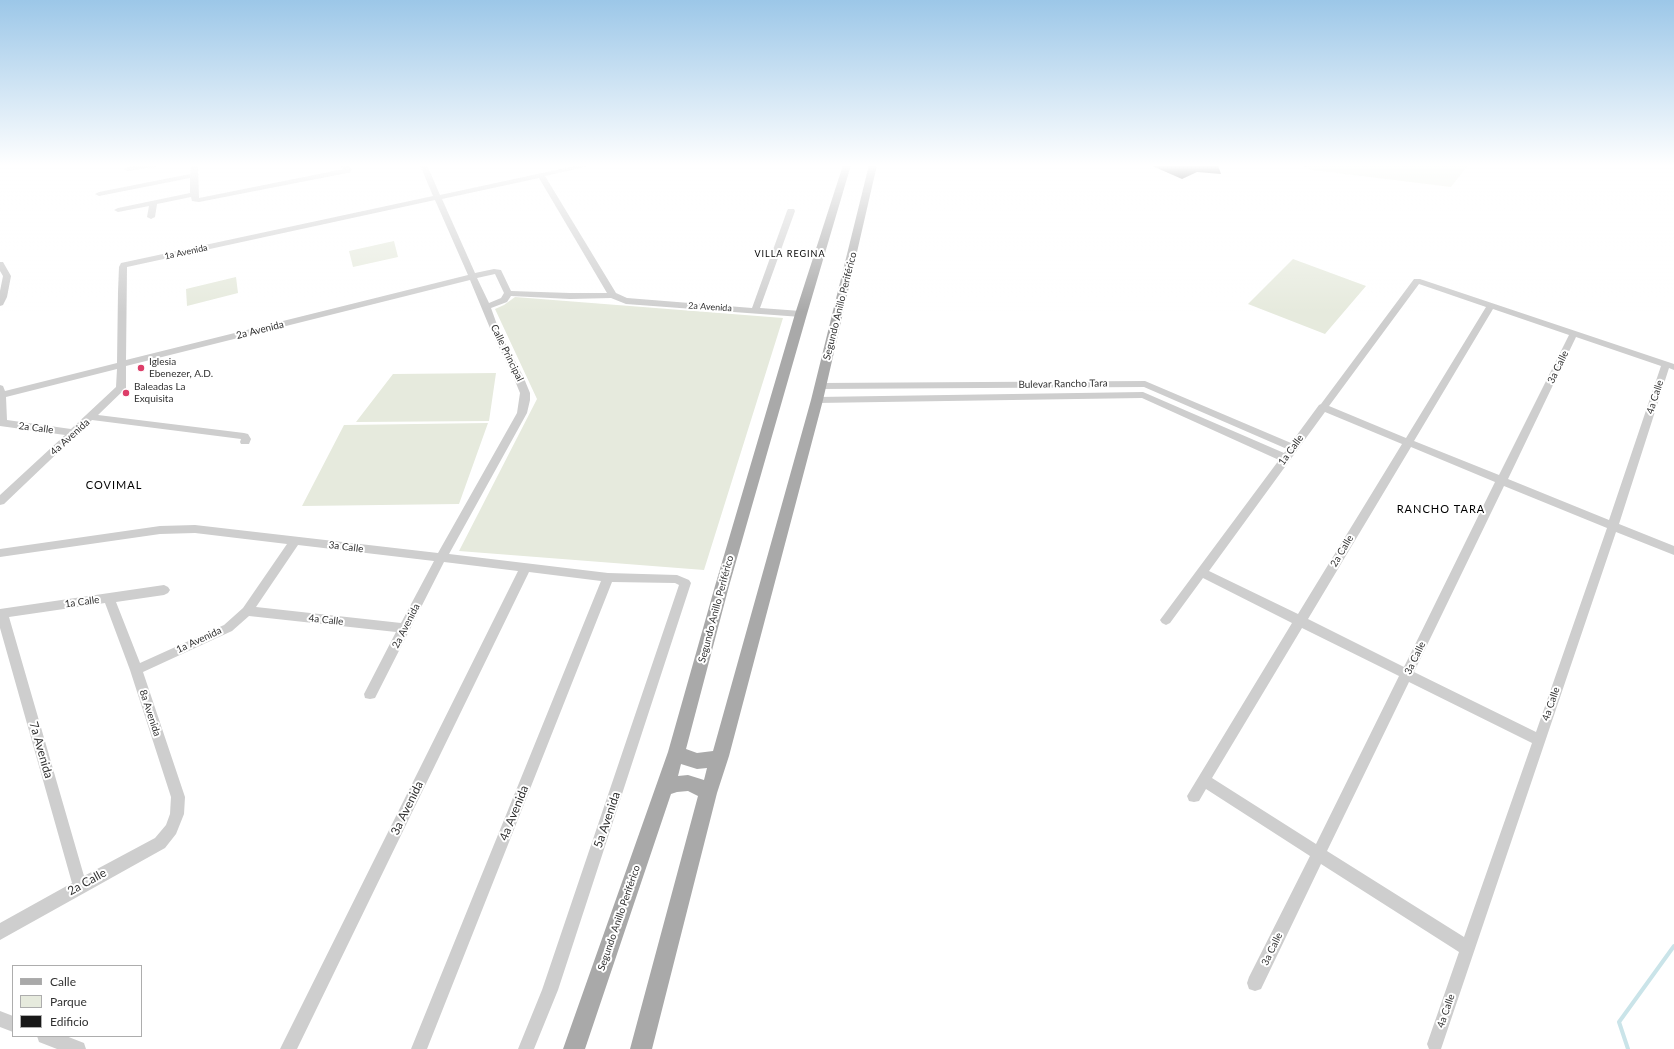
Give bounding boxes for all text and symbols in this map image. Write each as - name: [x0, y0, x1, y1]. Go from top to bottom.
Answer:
- street label: 1a Avenida: [164, 242, 208, 262]
- district label: VILLA REGINA: [754, 249, 826, 259]
- street label: Segundo Anillo Periférico: [821, 251, 859, 361]
- street label: 2a Avenida: [688, 300, 732, 314]
- street label: 2a Avenida: [235, 318, 285, 342]
- street label: Calle Principal: [488, 323, 526, 383]
- street label: 3a Calle: [1545, 349, 1571, 385]
- place label: Iglesia Ebenezer, A.D.: [149, 356, 213, 380]
- marker: Iglesia Ebenezer, A.D.: [136, 363, 146, 373]
- street label: Bulevar Rancho Tara: [1018, 377, 1108, 391]
- street label: 4a Calle: [1644, 379, 1666, 415]
- place label: Baleadas La Exquisita: [134, 381, 186, 404]
- marker: Baleadas La Exquisita: [121, 388, 131, 398]
- street label: 4a Avenida: [48, 416, 92, 458]
- street label: 2a Calle: [18, 420, 54, 436]
- street label: 1a Calle: [1276, 432, 1306, 468]
- district label: COVIMAL: [86, 478, 142, 492]
- district label: RANCHO TARA: [1397, 502, 1485, 516]
- street label: 2a Calle: [1328, 533, 1356, 569]
- street label: 3a Calle: [328, 539, 364, 555]
- street label: Segundo Anillo Periférico: [696, 554, 736, 664]
- street label: 1a Calle: [64, 594, 100, 610]
- street label: 2a Avenida: [390, 602, 422, 650]
- street label: 4a Calle: [308, 612, 344, 628]
- street label: 1a Avenida: [174, 624, 224, 656]
- street label: 3a Calle: [1402, 640, 1428, 676]
- street label: 4a Calle: [1540, 686, 1562, 722]
- street label: 8a Avenida: [137, 688, 163, 738]
- street label: 7a Avenida: [26, 720, 56, 780]
- street label: 3a Avenida: [388, 779, 426, 837]
- street label: 4a Avenida: [496, 783, 532, 843]
- street label: 5a Avenida: [591, 790, 623, 850]
- street label: Segundo Anillo Periférico: [595, 864, 643, 972]
- street label: 2a Calle: [65, 866, 109, 898]
- street label: 3a Calle: [1259, 931, 1285, 967]
- legend: [12, 965, 142, 1037]
- text: Calle: [50, 974, 76, 989]
- street label: 4a Calle: [1435, 993, 1457, 1029]
- text: Parque: [50, 994, 87, 1009]
- text: Edificio: [50, 1014, 89, 1029]

